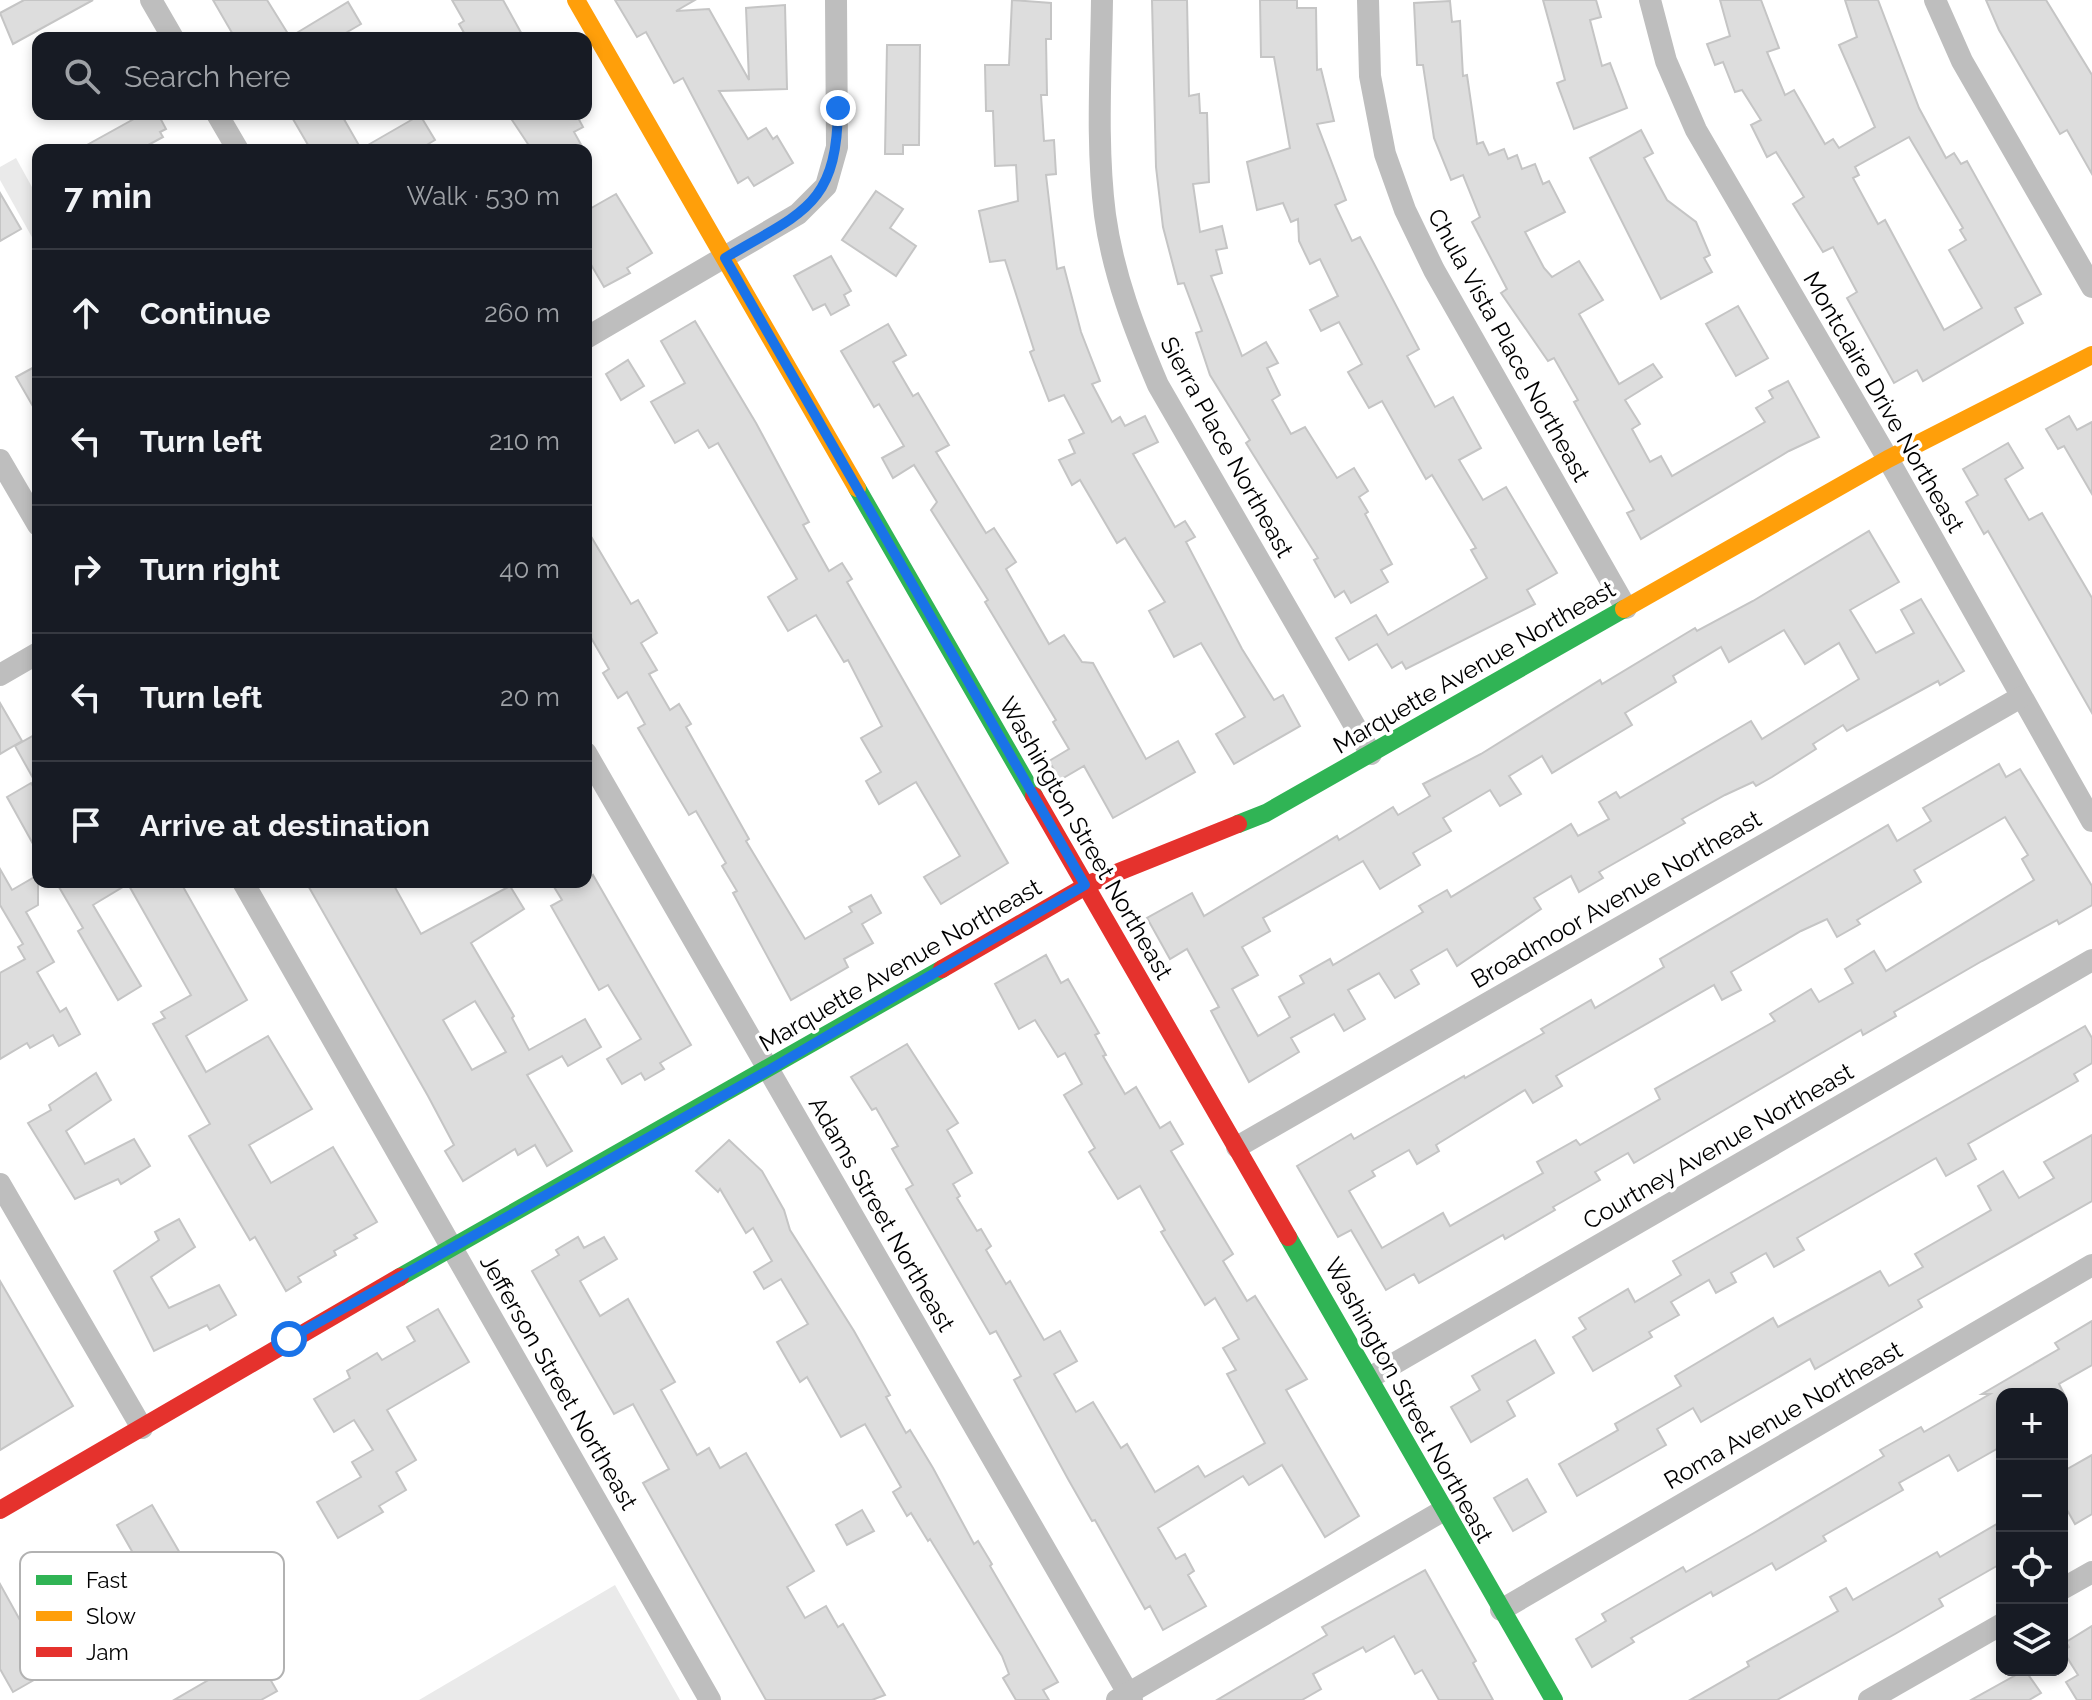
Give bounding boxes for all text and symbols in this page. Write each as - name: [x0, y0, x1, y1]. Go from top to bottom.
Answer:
- search box: [32, 32, 592, 120]
- icon: search: [60, 54, 104, 98]
- text: Search here: [124, 59, 291, 94]
- route end: [820, 90, 856, 126]
- text: 7 min: [64, 176, 152, 216]
- text: Walk · 530 m: [406, 181, 560, 211]
- street label: Chula Vista Place Northeast: [1422, 203, 1596, 487]
- street label: Montclaire Drive Northeast: [1797, 266, 1971, 538]
- icon: ahead: [64, 291, 108, 335]
- text: Continue: [140, 296, 271, 331]
- text: 260 m: [484, 298, 560, 328]
- street label: Sierra Place Northeast: [1154, 332, 1300, 562]
- icon: left: [64, 419, 108, 463]
- text: Turn left: [140, 424, 262, 459]
- text: 210 m: [489, 426, 560, 456]
- icon: right: [64, 547, 108, 591]
- text: Turn right: [140, 552, 280, 587]
- text: 40 m: [499, 554, 560, 584]
- street label: Marquette Avenue Northeast: [1328, 574, 1620, 760]
- icon: left: [64, 675, 108, 719]
- text: Turn left: [140, 680, 262, 715]
- text: 20 m: [500, 682, 560, 712]
- street label: Washington Street Northeast: [993, 692, 1179, 984]
- icon: arrive: [64, 803, 108, 847]
- street label: Broadmoor Avenue Northeast: [1466, 804, 1766, 994]
- text: Arrive at destination: [140, 808, 430, 843]
- street label: Marquette Avenue Northeast: [754, 872, 1046, 1058]
- street label: Courtney Avenue Northeast: [1578, 1057, 1858, 1235]
- street label: Adams Street Northeast: [803, 1091, 961, 1337]
- street label: Jefferson Street Northeast: [474, 1249, 644, 1515]
- street label: Washington Street Northeast: [1318, 1252, 1500, 1548]
- route start: [271, 1321, 307, 1357]
- street label: Roma Avenue Northeast: [1659, 1335, 1907, 1495]
- map controls: [1996, 1388, 2068, 1676]
- button: +: [1996, 1388, 2068, 1460]
- button: −: [1996, 1460, 2068, 1532]
- button: locate: [1996, 1532, 2068, 1604]
- legend: [20, 1552, 284, 1680]
- text: Fast: [86, 1567, 128, 1593]
- text: Slow: [86, 1603, 136, 1629]
- button: layers: [1996, 1604, 2068, 1676]
- text: Jam: [86, 1639, 129, 1665]

